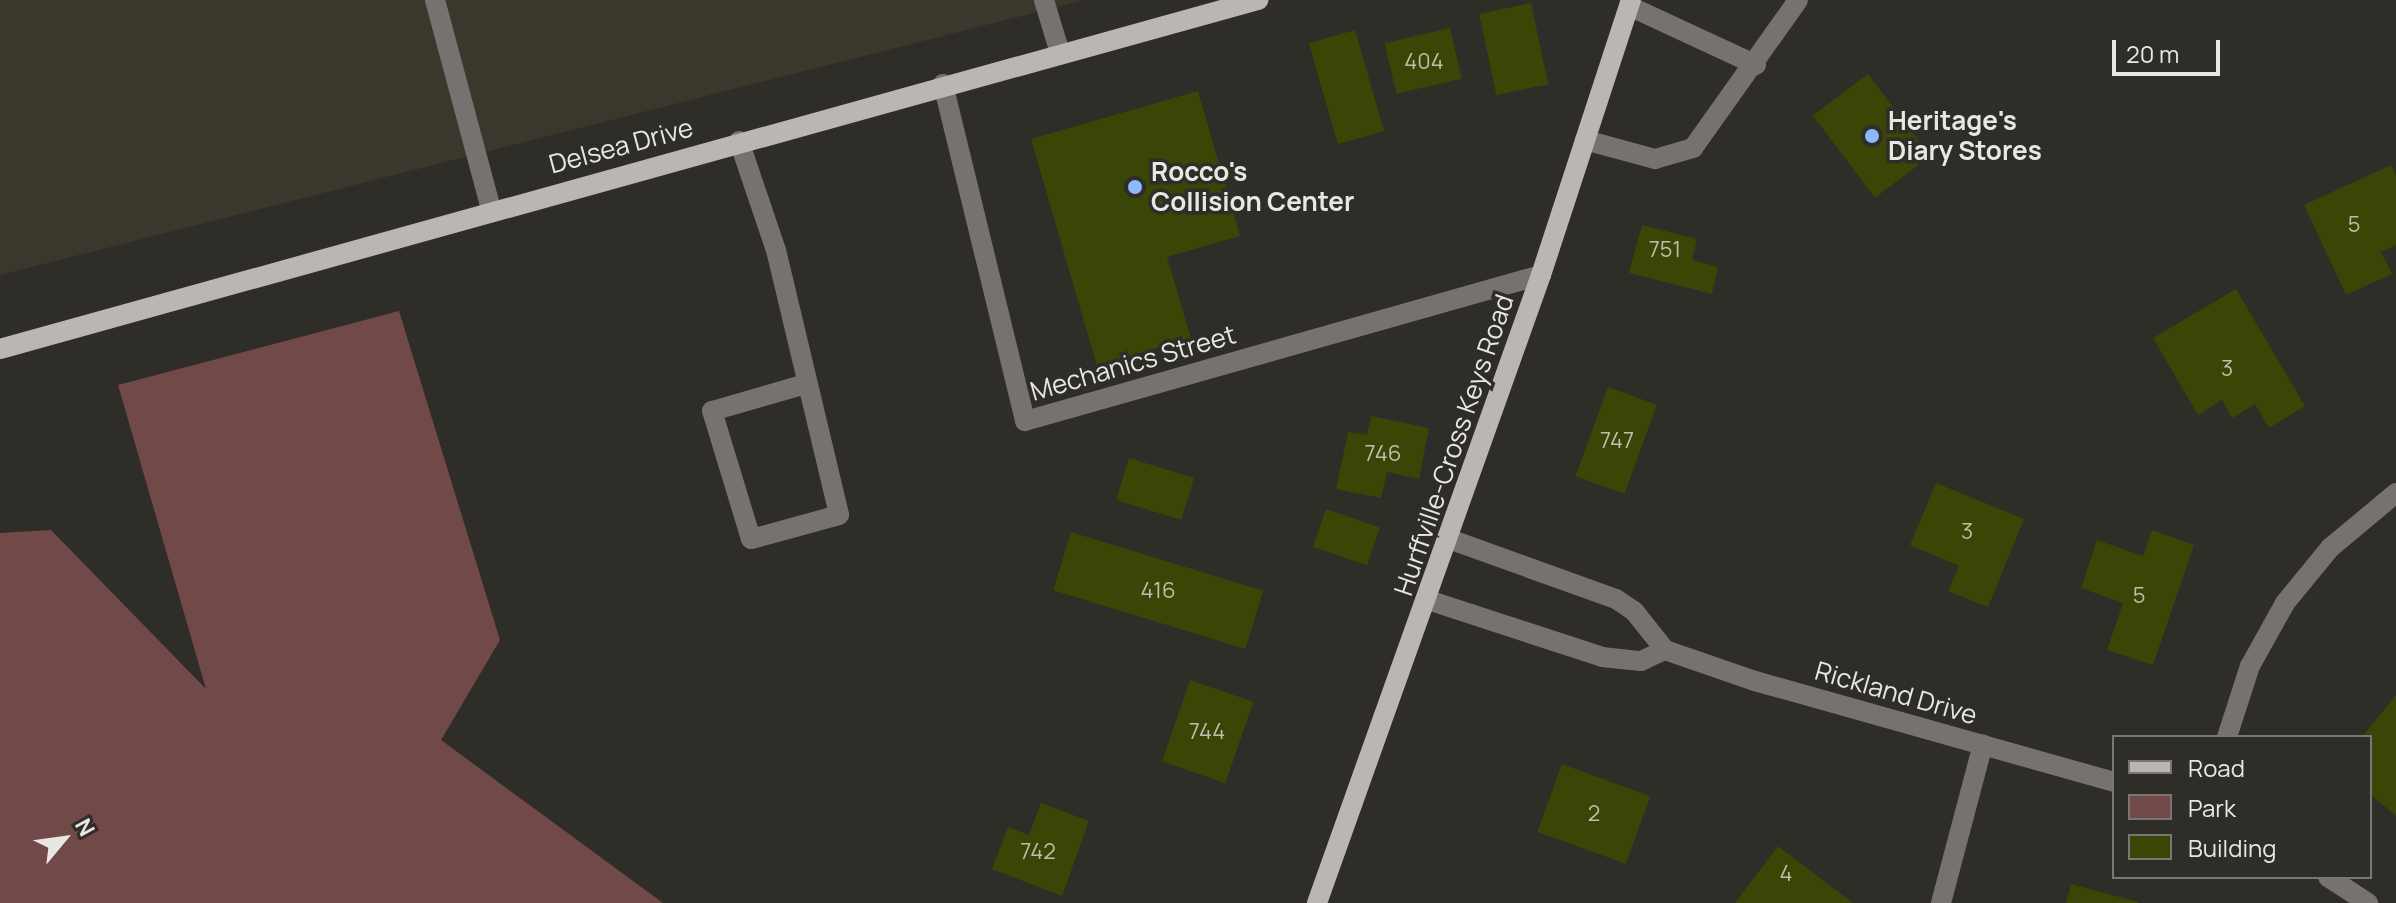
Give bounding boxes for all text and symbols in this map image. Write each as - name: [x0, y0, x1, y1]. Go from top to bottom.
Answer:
- scale bar: [2116, 24, 2224, 74]
- text: 20 m: [2126, 37, 2179, 70]
- house number: 404: [1404, 49, 1444, 75]
- place label: Heritage's Diary Stores: [1888, 105, 2042, 166]
- street label: Delsea Drive: [546, 112, 696, 180]
- marker: Heritage's Diary Stores: [1863, 127, 1881, 145]
- place label: Rocco's Collision Center: [1151, 156, 1354, 218]
- marker: Rocco's Collision Center: [1126, 178, 1144, 196]
- house number: 5: [2348, 212, 2360, 238]
- house number: 751: [1649, 237, 1681, 263]
- street label: Hurffville-Cross Keys Road: [1388, 290, 1520, 600]
- street label: Mechanics Street: [1027, 319, 1239, 407]
- house number: 3: [2221, 356, 2233, 382]
- house number: 747: [1600, 428, 1634, 454]
- house number: 746: [1365, 441, 1401, 467]
- house number: 3: [1961, 519, 1973, 545]
- house number: 416: [1140, 578, 1176, 604]
- house number: 5: [2133, 583, 2145, 609]
- street label: Rickland Drive: [1811, 655, 1981, 731]
- house number: 744: [1189, 719, 1225, 745]
- legend: [2112, 735, 2372, 879]
- text: Road: [2188, 751, 2245, 784]
- text: Park: [2188, 791, 2236, 824]
- north arrow: [24, 799, 104, 879]
- house number: 2: [1588, 801, 1600, 827]
- text: N: [68, 813, 102, 842]
- text: Building: [2188, 831, 2276, 864]
- house number: 742: [1020, 839, 1056, 865]
- house number: 4: [1780, 861, 1792, 887]

